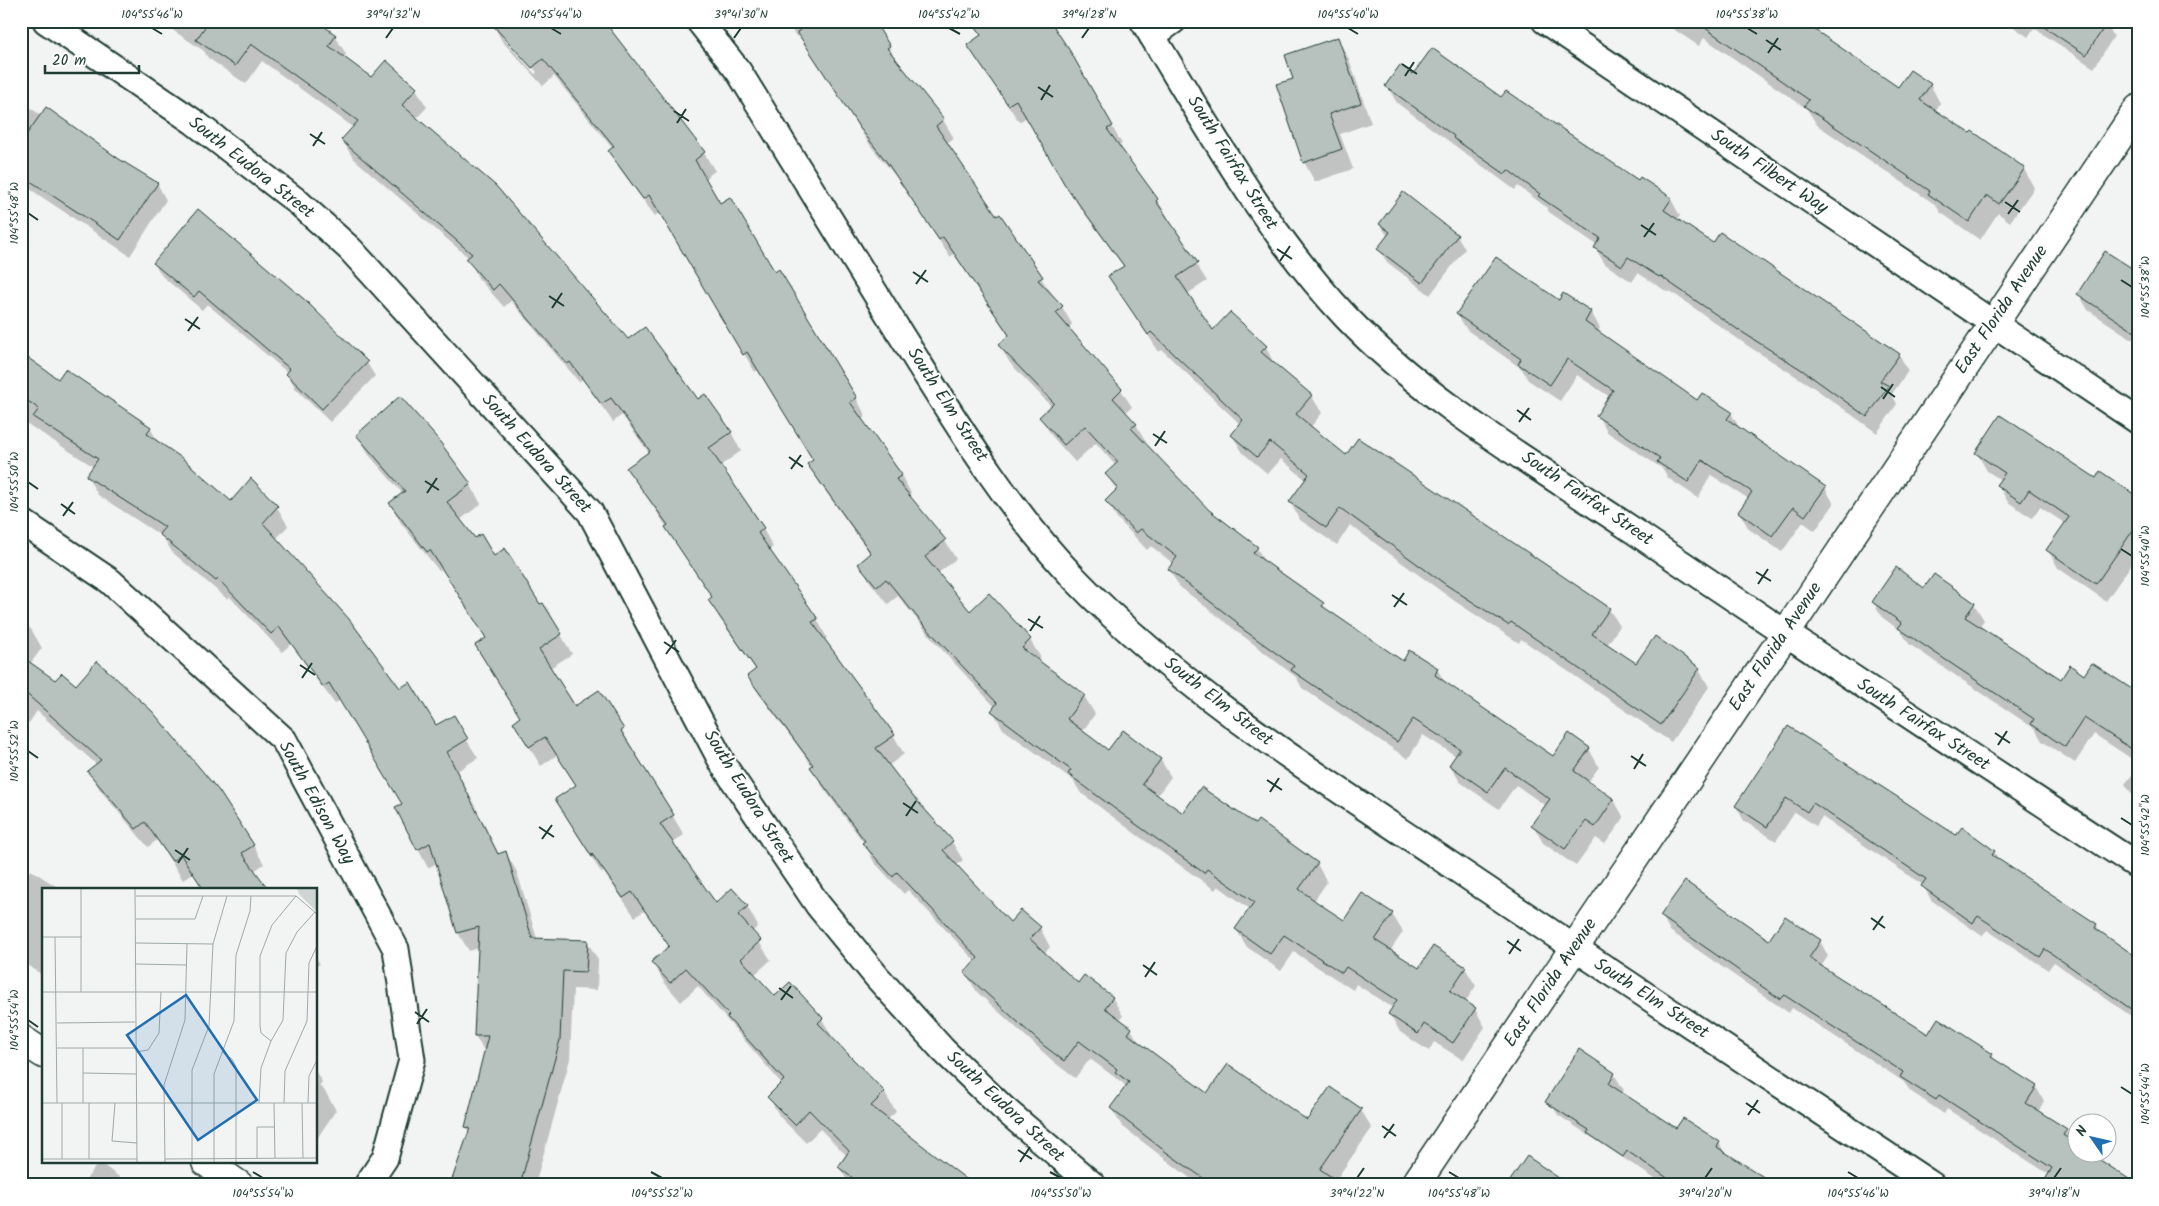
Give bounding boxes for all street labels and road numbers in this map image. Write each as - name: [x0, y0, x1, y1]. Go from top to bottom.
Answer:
- street label: South Fairfax Street: [1179, 90, 1286, 237]
- street label: South Eudora Street: [181, 109, 321, 227]
- street label: South Filbert Way: [1704, 122, 1834, 223]
- street label: East Florida Avenue: [1948, 239, 2056, 381]
- street label: South Elm Street: [899, 342, 996, 469]
- street label: South Eudora Street: [474, 387, 599, 522]
- street label: South Fairfax Street: [1515, 444, 1660, 555]
- street label: East Florida Avenue: [1722, 576, 1830, 718]
- street label: South Elm Street: [1157, 650, 1280, 755]
- street label: South Fairfax Street: [1850, 671, 1996, 780]
- street label: South Eudora Street: [695, 724, 802, 871]
- street label: South Edison Way: [270, 736, 362, 871]
- street label: East Florida Avenue: [1497, 912, 1605, 1054]
- street label: South Elm Street: [1588, 951, 1715, 1048]
- street label: South Eudora Street: [939, 1044, 1072, 1171]

